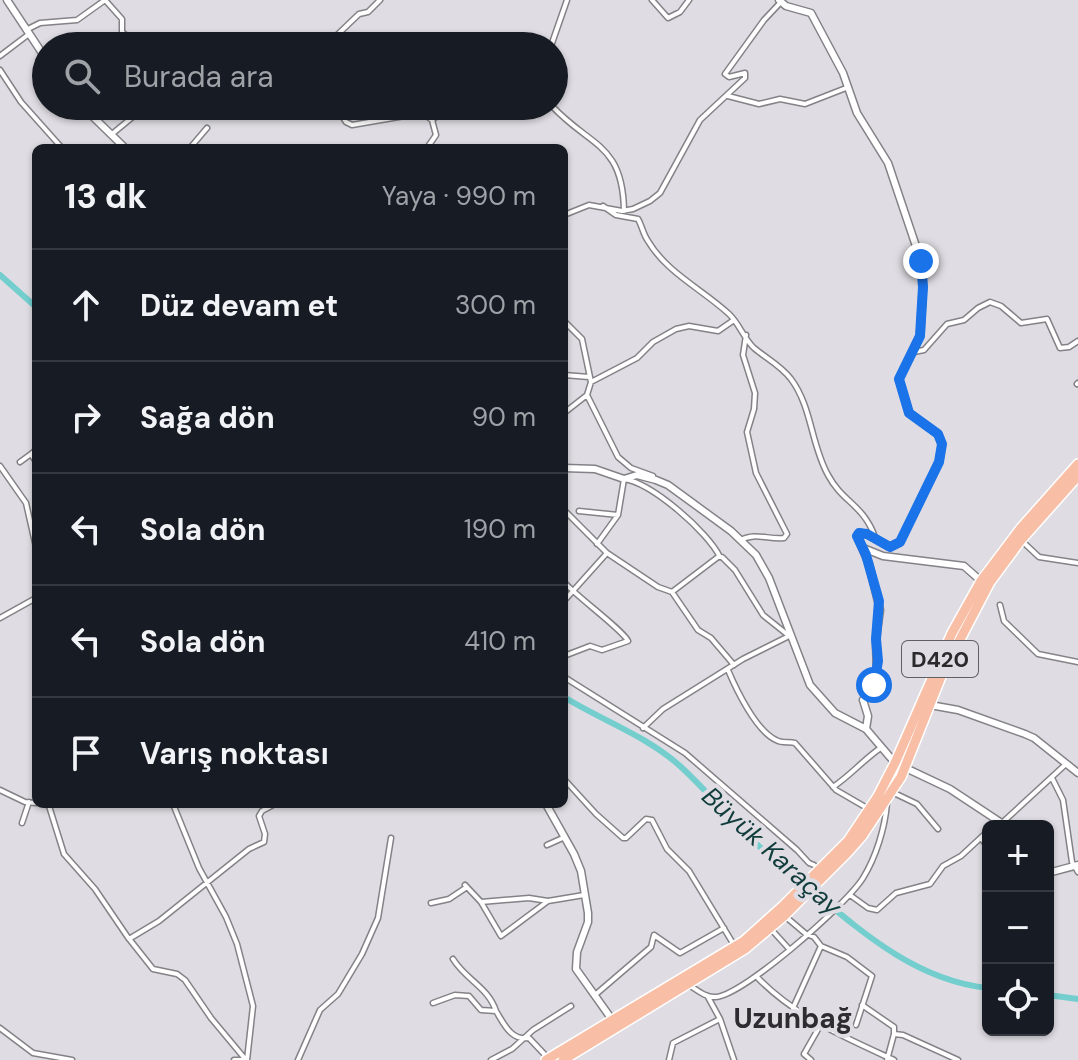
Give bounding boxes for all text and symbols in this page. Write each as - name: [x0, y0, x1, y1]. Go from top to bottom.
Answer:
- search box: [32, 32, 568, 120]
- icon: search: [60, 54, 104, 98]
- text: Burada ara: [124, 57, 274, 96]
- text: 13 dk: [64, 174, 147, 219]
- text: Yaya · 990 m: [382, 179, 536, 213]
- route end: [903, 243, 939, 279]
- icon: ahead: [64, 283, 108, 327]
- text: Düz devam et: [140, 286, 338, 325]
- text: 300 m: [455, 288, 536, 322]
- icon: right: [64, 395, 108, 439]
- text: Sağa dön: [140, 398, 275, 437]
- text: 90 m: [472, 400, 536, 434]
- icon: left: [64, 507, 108, 551]
- text: Sola dön: [140, 510, 266, 549]
- text: 190 m: [464, 512, 536, 546]
- icon: left: [64, 619, 108, 663]
- text: Sola dön: [140, 622, 266, 661]
- text: 410 m: [464, 624, 536, 658]
- road number: D420: [902, 641, 978, 677]
- route start: [856, 667, 892, 703]
- icon: arrive: [64, 731, 108, 775]
- text: Varış noktası: [140, 734, 329, 773]
- water label: Büyük Karaçay: [695, 779, 850, 924]
- map controls: [982, 820, 1054, 1036]
- button: +: [982, 820, 1054, 892]
- button: −: [982, 892, 1054, 964]
- button: locate: [982, 964, 1054, 1036]
- district label: Uzunbağ: [734, 1000, 852, 1037]

